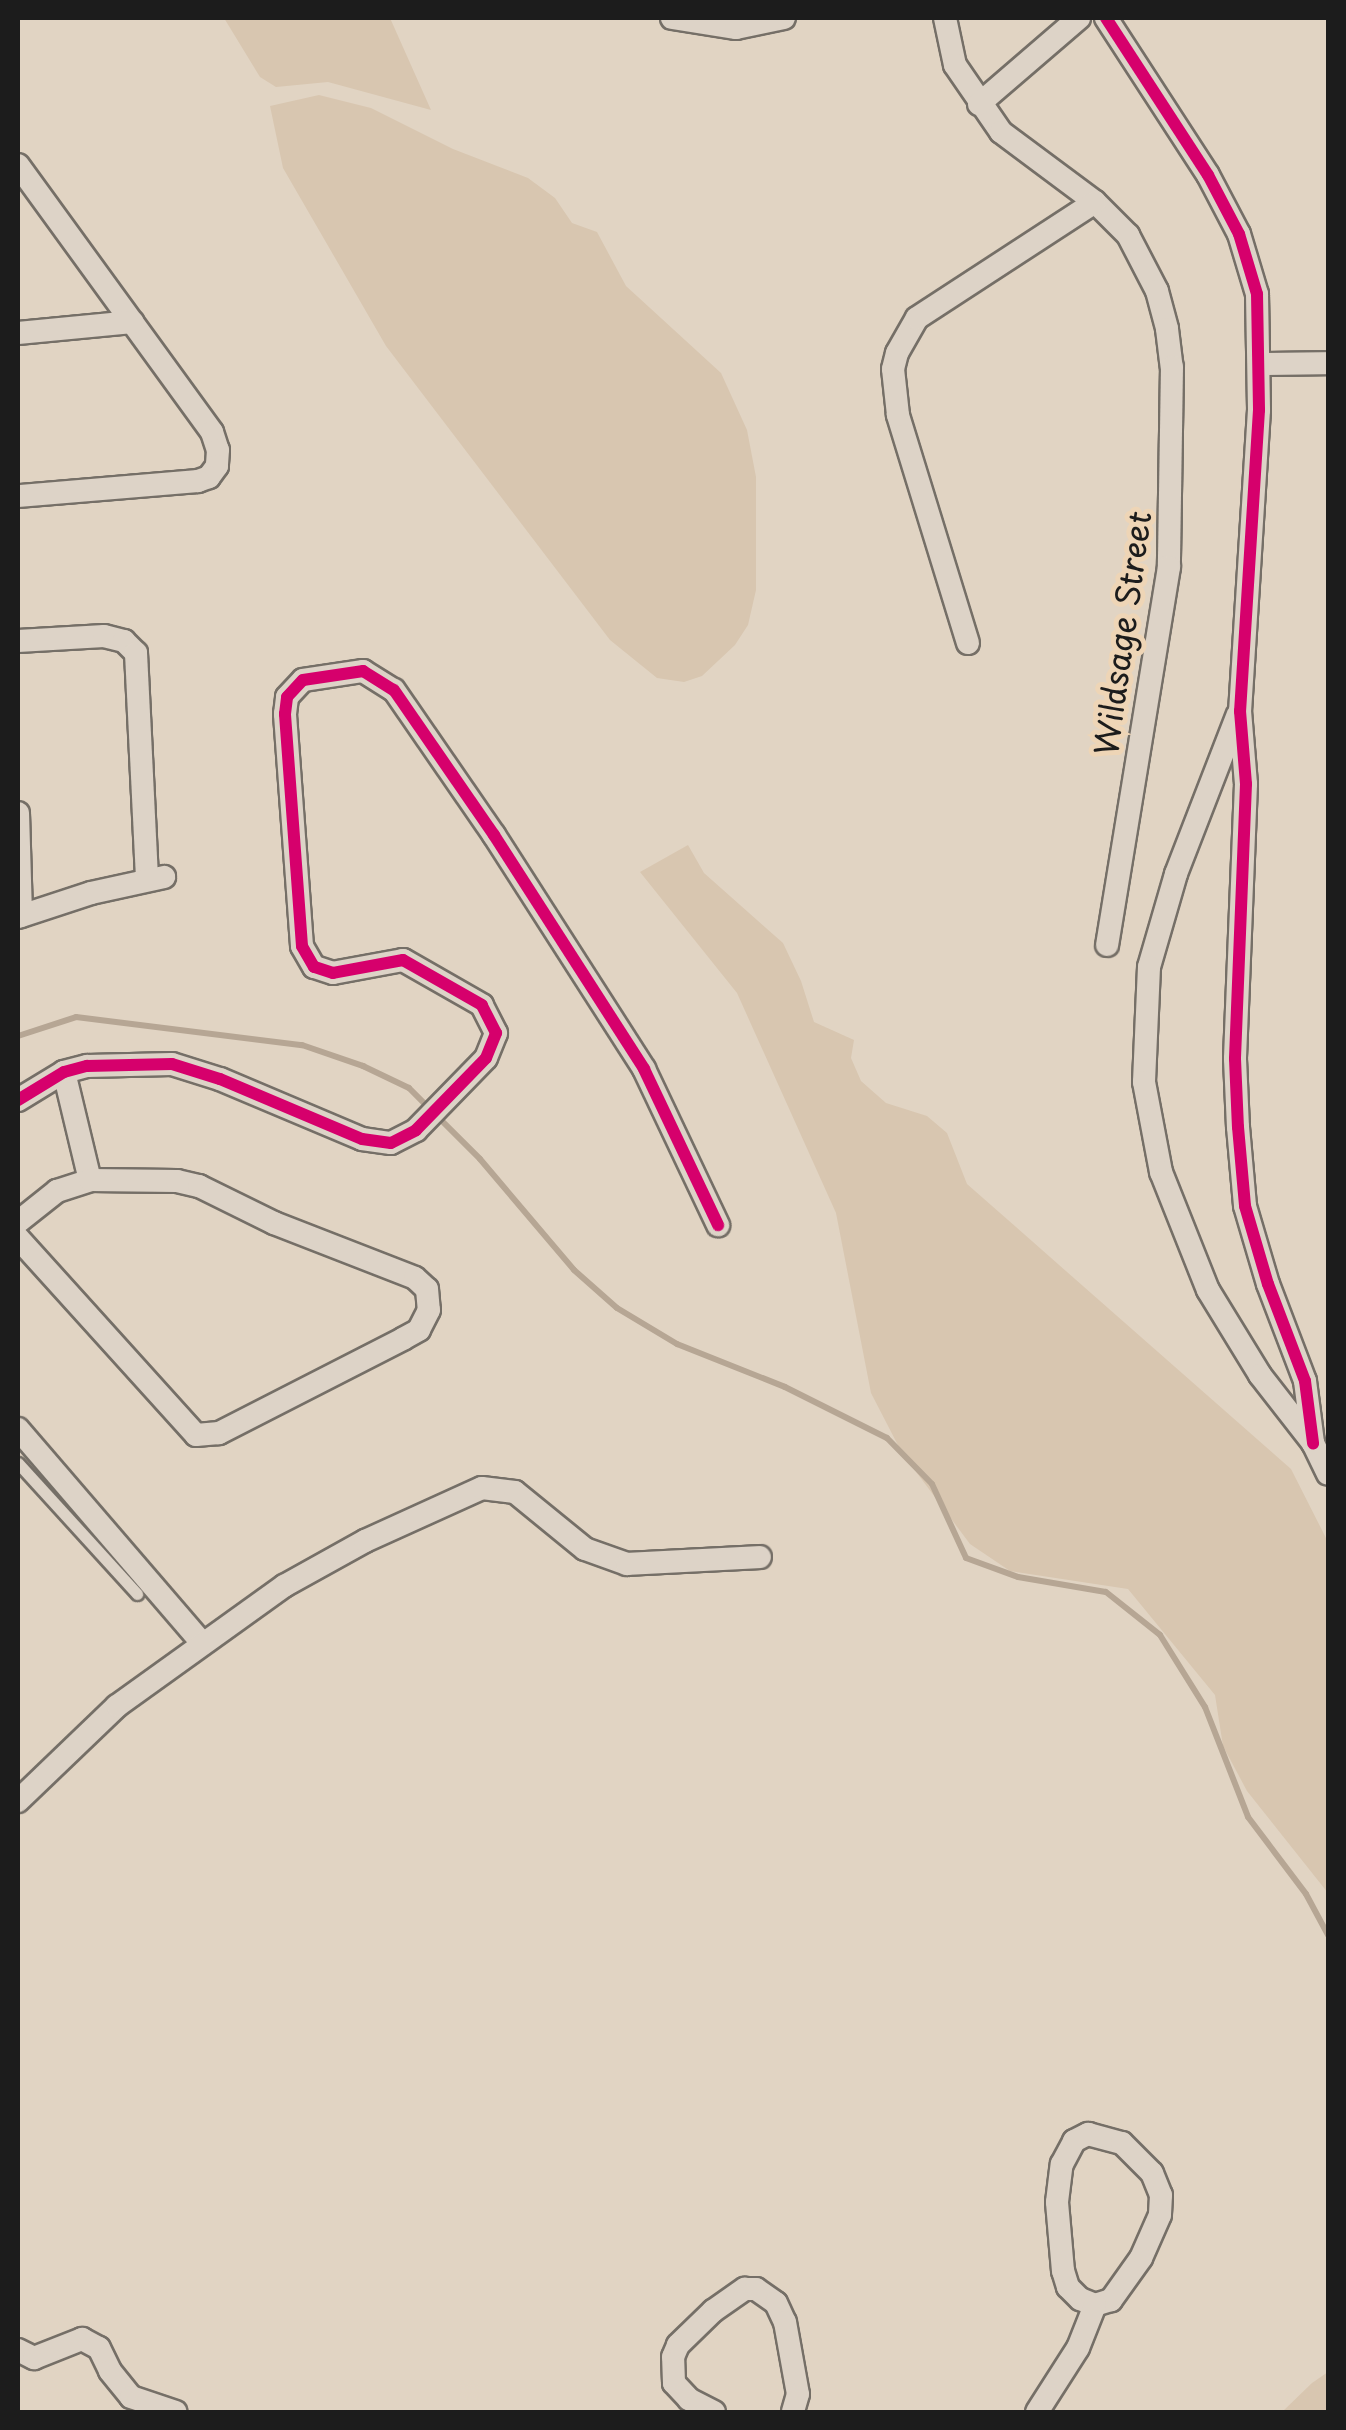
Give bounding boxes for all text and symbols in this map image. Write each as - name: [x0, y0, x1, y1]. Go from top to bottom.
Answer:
- street label: Wildsage Street: [1086, 509, 1158, 757]

